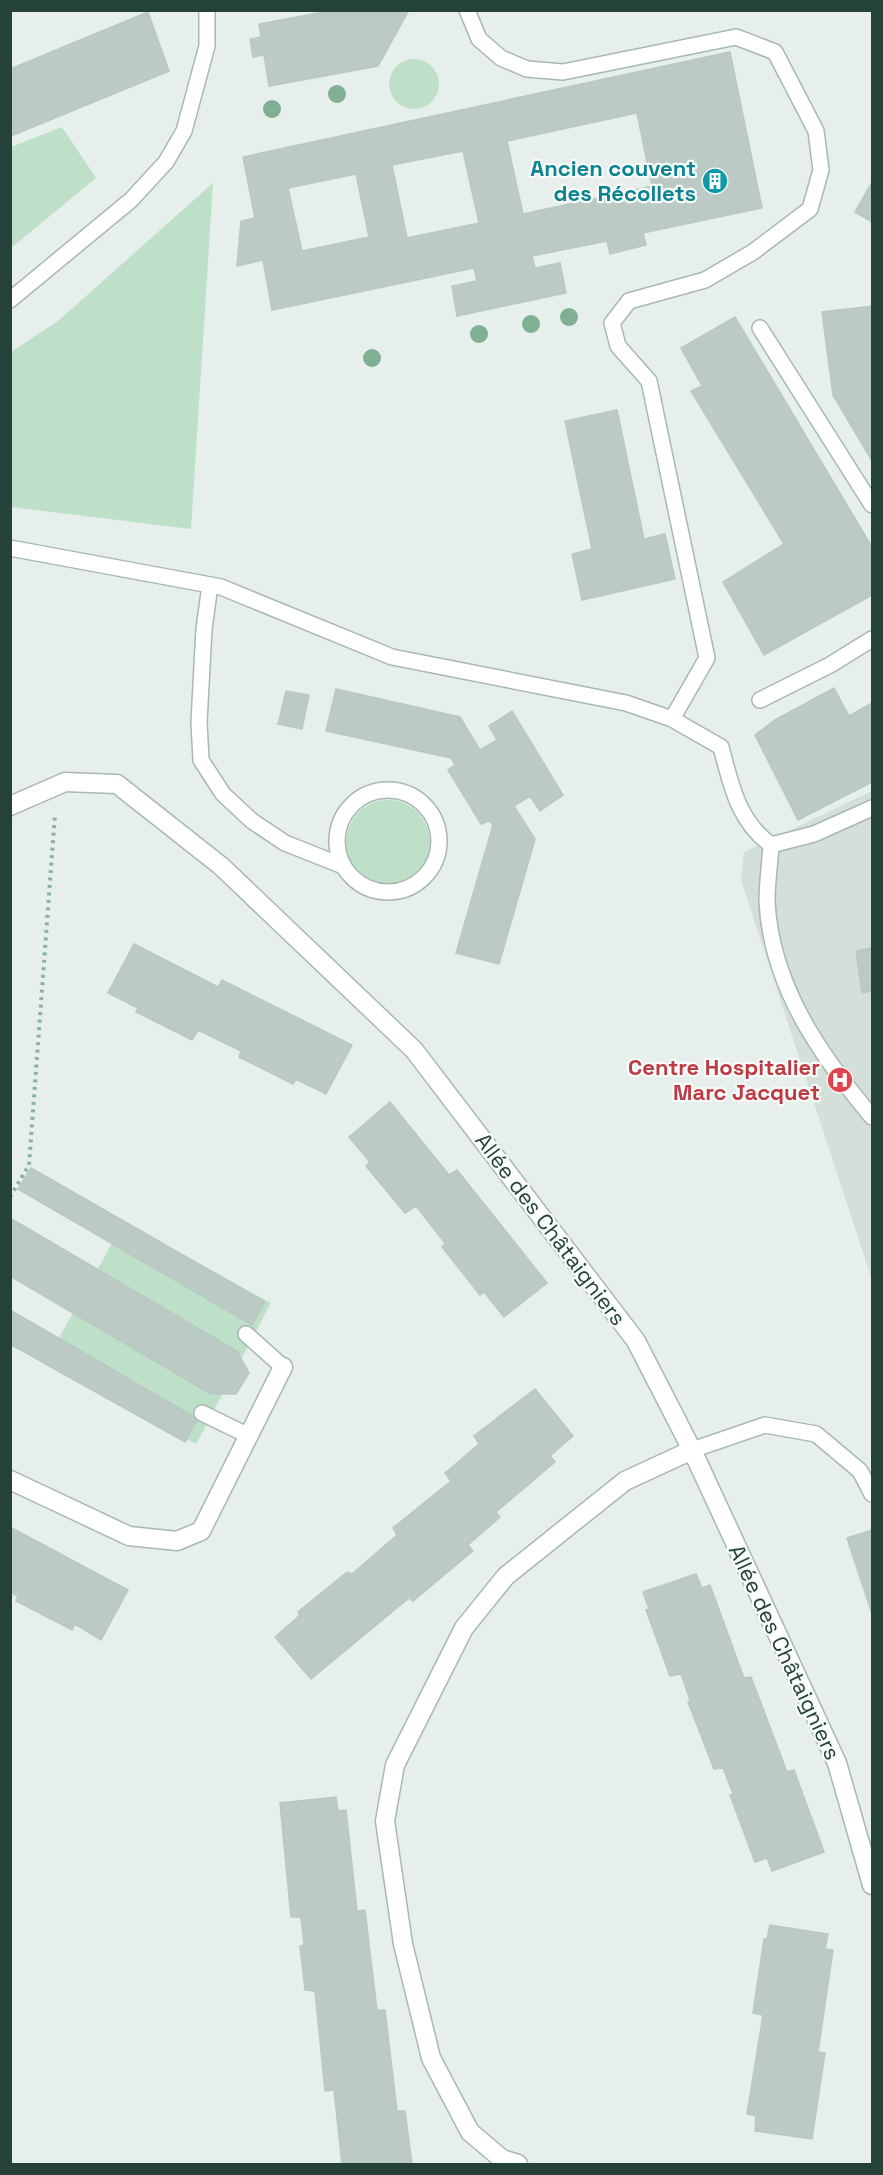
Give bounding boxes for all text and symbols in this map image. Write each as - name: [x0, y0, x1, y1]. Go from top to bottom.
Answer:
- place label: Ancien couvent des Récollets: [530, 154, 696, 207]
- building icon: Ancien couvent des Récollets: [700, 166, 730, 196]
- place label: Centre Hospitalier Marc Jacquet: [628, 1053, 820, 1106]
- hospital icon: Centre Hospitalier Marc Jacquet: [825, 1065, 855, 1095]
- street label: Allée des Châtaigniers: [469, 1127, 633, 1331]
- street label: Allée des Châtaigniers: [723, 1540, 847, 1764]

